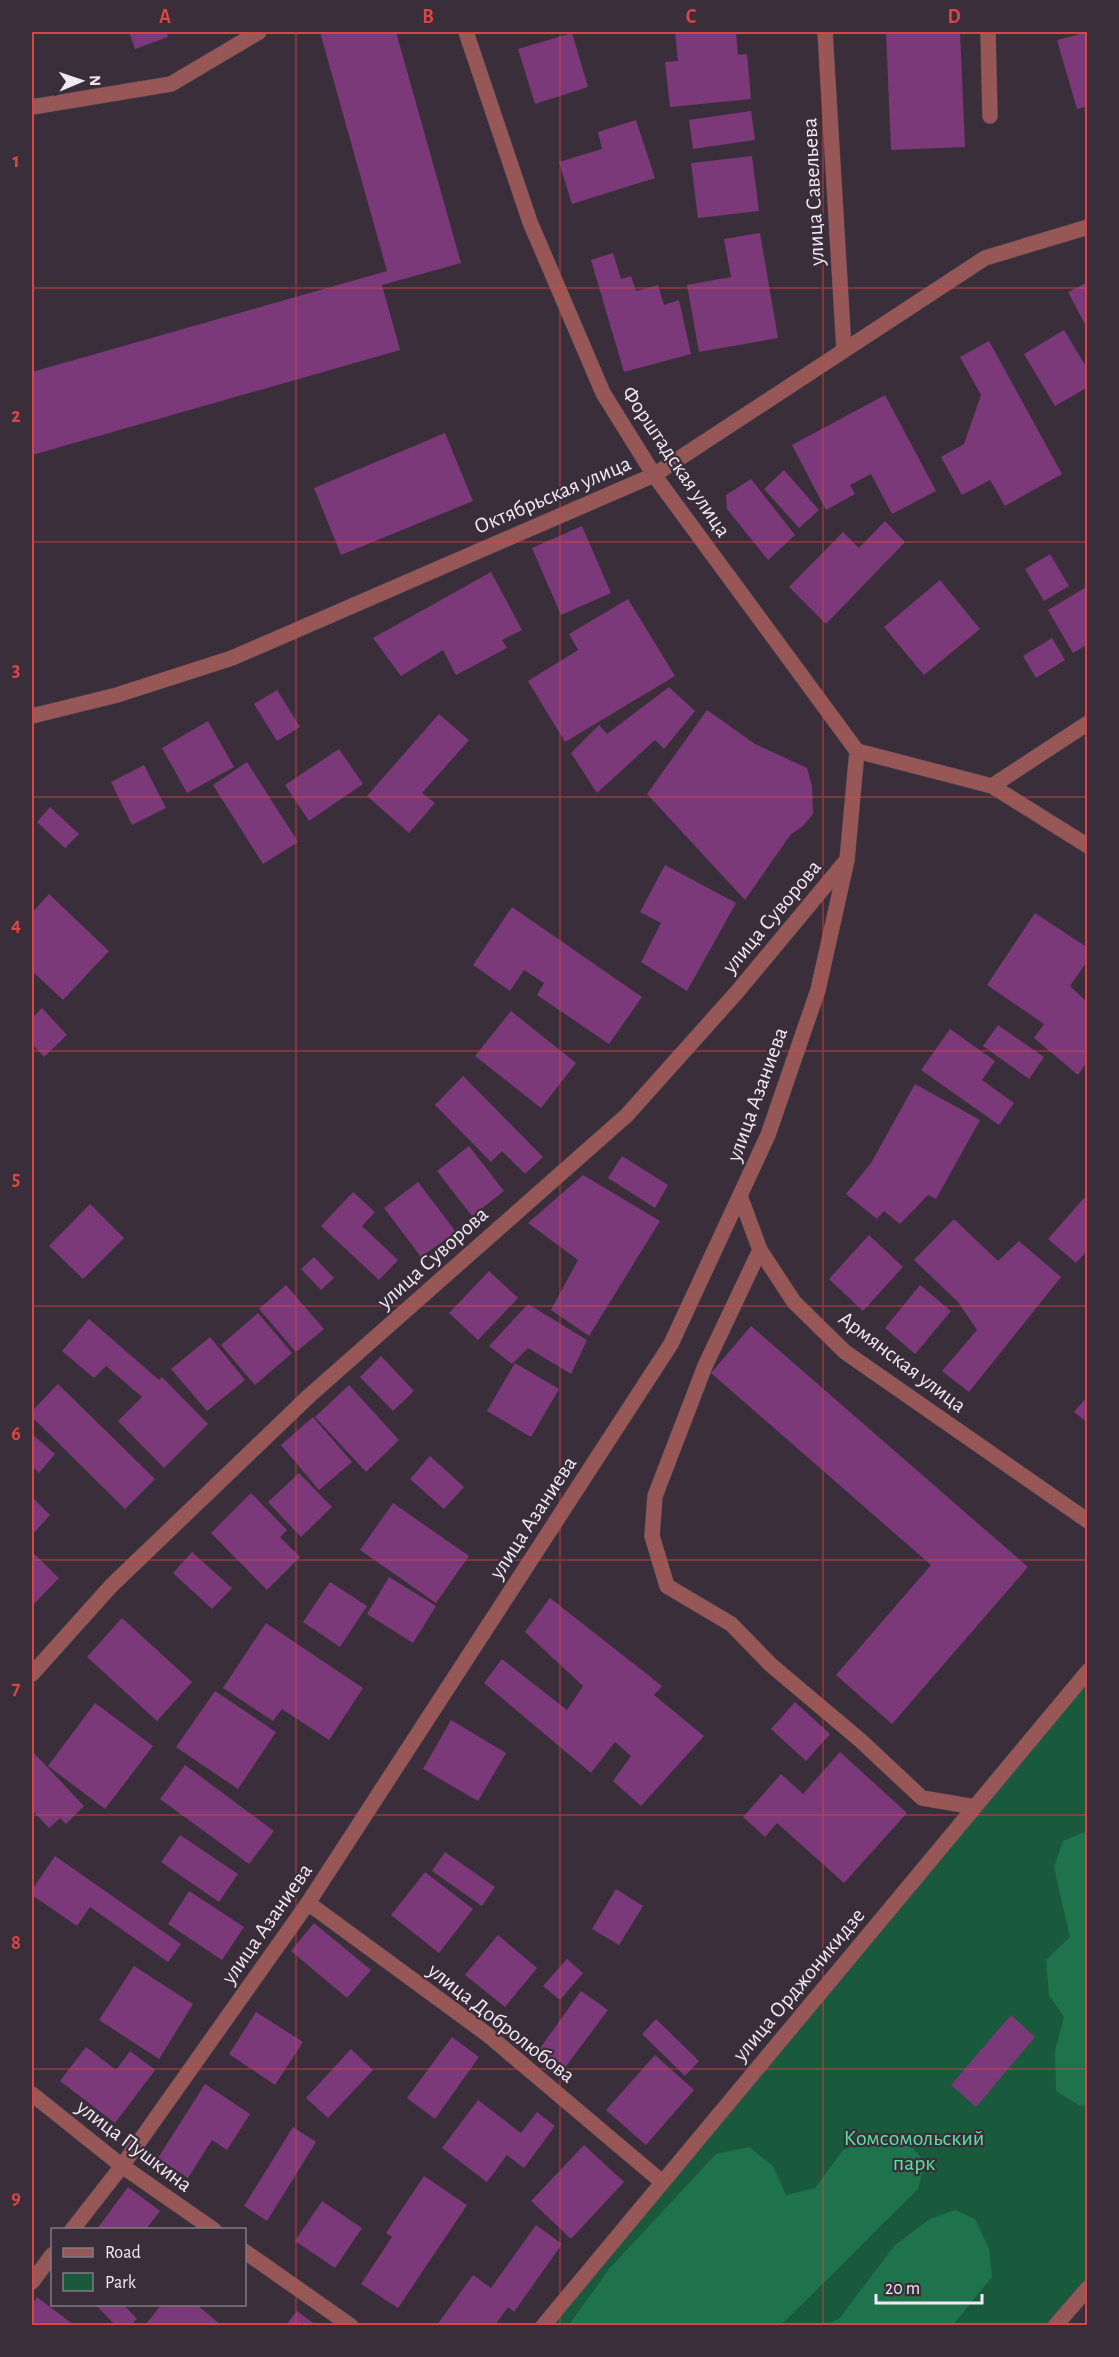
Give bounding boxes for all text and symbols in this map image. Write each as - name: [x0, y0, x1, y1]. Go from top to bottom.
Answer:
- text: A: [159, 7, 171, 27]
- text: B: [422, 7, 434, 27]
- text: C: [686, 7, 697, 27]
- text: D: [947, 7, 961, 27]
- north arrow: [51, 51, 111, 111]
- text: N: [87, 75, 103, 86]
- street label: улица Савельева: [798, 117, 828, 268]
- text: 1: [12, 151, 20, 171]
- street label: Форштадская улица: [618, 382, 735, 541]
- text: 2: [11, 406, 21, 426]
- street label: Октябрьская улица: [471, 452, 634, 538]
- text: 3: [12, 660, 20, 680]
- street label: улица Суворова: [718, 856, 825, 978]
- text: 4: [11, 915, 21, 935]
- street label: улица Азаниева: [722, 1024, 791, 1165]
- text: 5: [12, 1169, 20, 1189]
- street label: улица Суворова: [372, 1203, 492, 1314]
- street label: Армянская улица: [835, 1307, 970, 1417]
- text: 6: [11, 1424, 21, 1444]
- street label: улица Азаниева: [485, 1452, 580, 1584]
- text: 7: [12, 1678, 21, 1698]
- street label: улица Азаниева: [217, 1859, 316, 1988]
- street label: улица Орджоникидзе: [728, 1904, 869, 2066]
- text: 8: [11, 1933, 21, 1953]
- street label: улица Добролюбова: [423, 1958, 579, 2087]
- street label: улица Пушкина: [72, 2095, 196, 2196]
- park label: Комсомольский парк: [844, 2127, 984, 2174]
- text: 9: [11, 2188, 21, 2208]
- legend: [51, 2228, 246, 2306]
- text: Road: [105, 2244, 141, 2262]
- scale bar: [876, 2267, 982, 2305]
- text: Park: [105, 2274, 137, 2292]
- text: 20 m: [885, 2280, 920, 2298]

